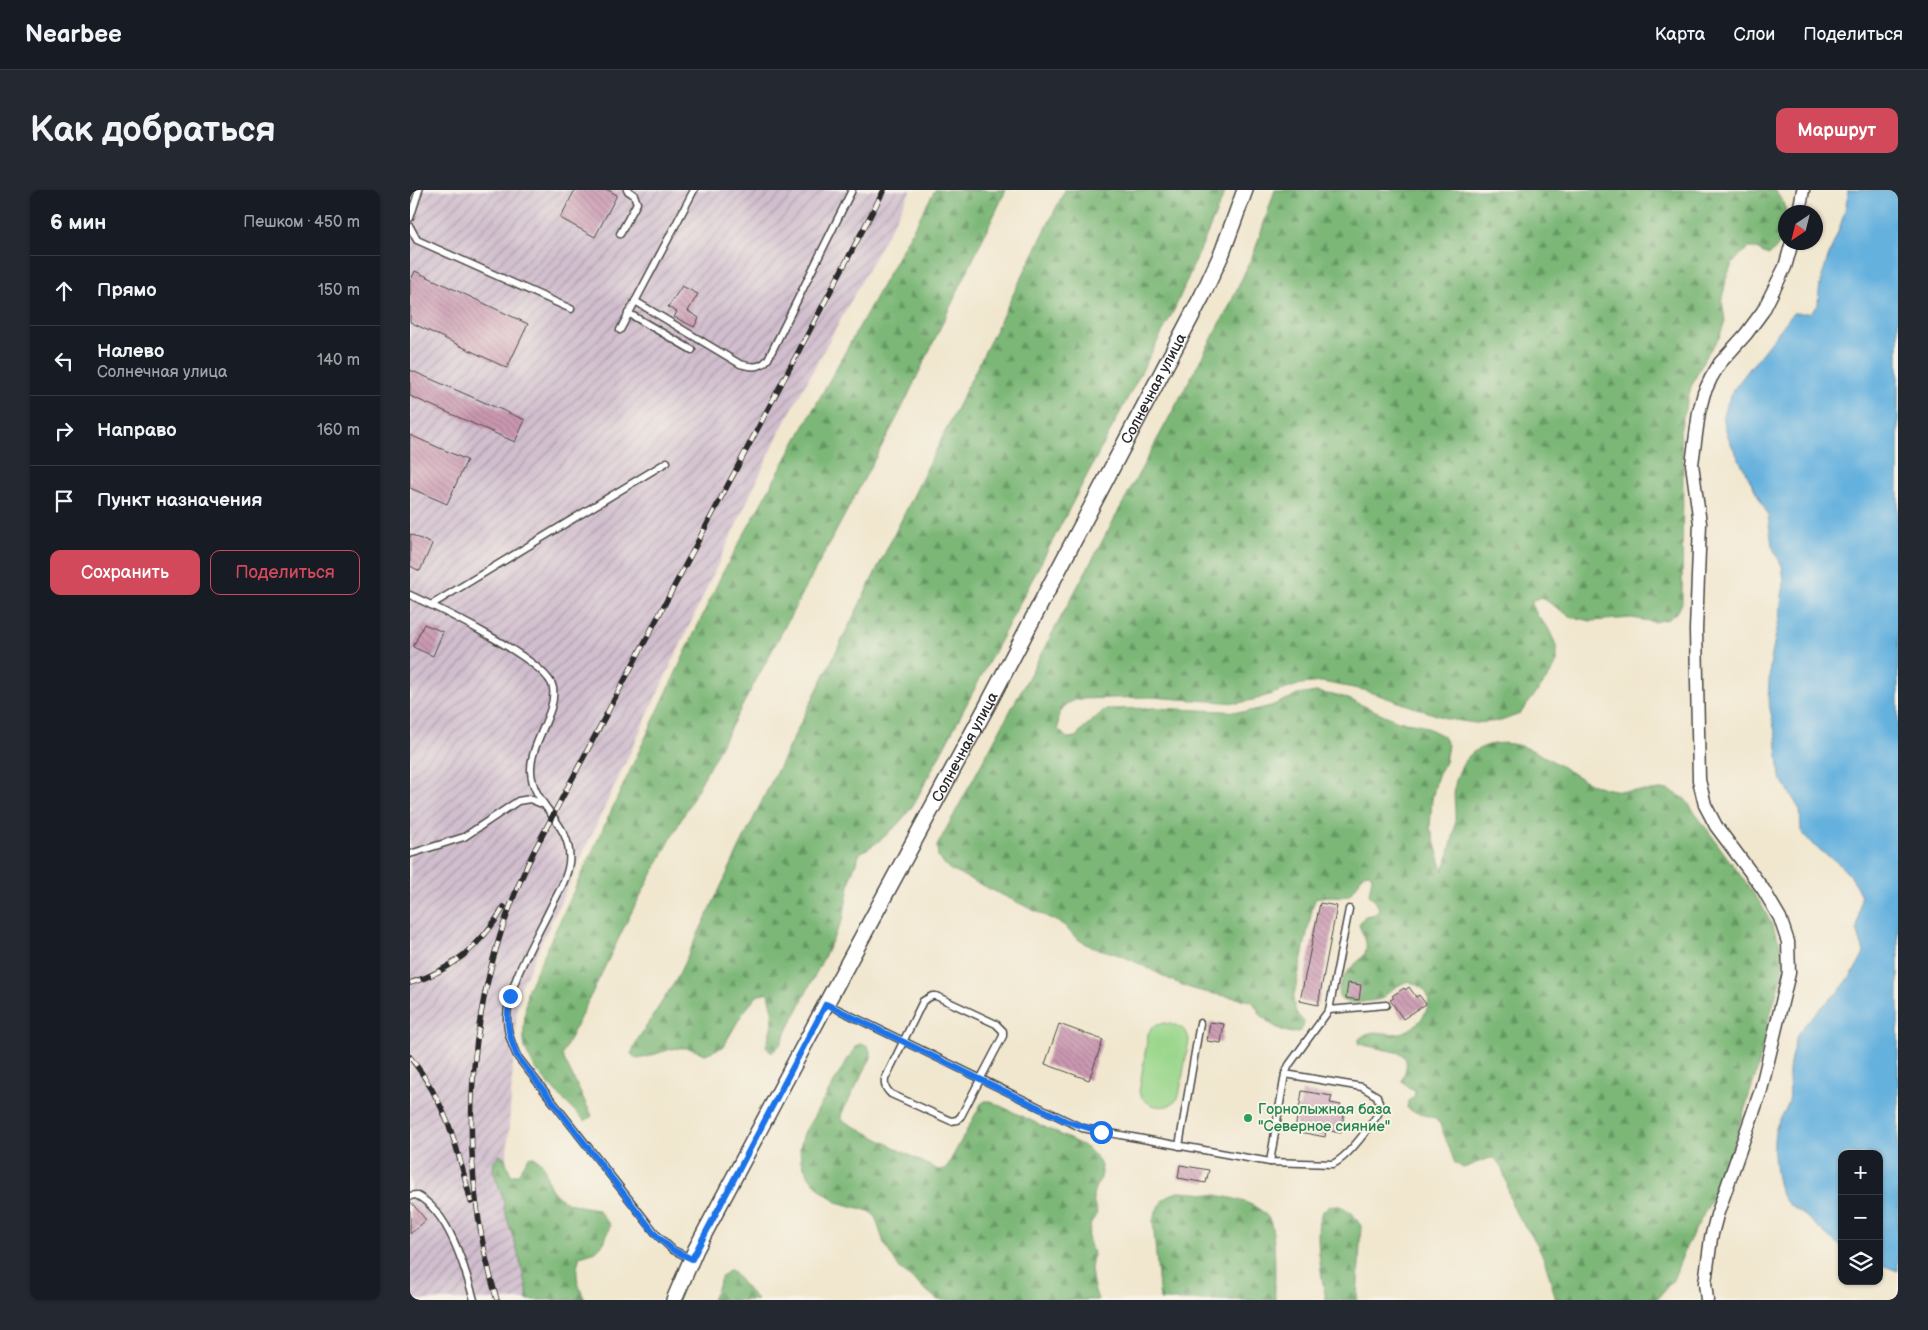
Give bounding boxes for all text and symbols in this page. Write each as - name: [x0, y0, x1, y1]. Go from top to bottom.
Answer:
- text: Nearbee: [25, 20, 122, 49]
- text: Карта: [1655, 24, 1705, 45]
- text: Слои: [1733, 24, 1775, 45]
- text: Поделиться: [1803, 24, 1903, 45]
- button: Маршрут: [1776, 108, 1898, 153]
- text: Как добраться: [30, 109, 276, 152]
- north arrow: [1778, 205, 1823, 250]
- text: 6 мин: [50, 210, 106, 235]
- text: Пешком · 450 m: [243, 213, 360, 232]
- icon: ahead: [50, 277, 78, 305]
- text: Прямо: [97, 279, 157, 302]
- text: 150 m: [318, 281, 360, 300]
- street label: Солнечная улица: [1117, 330, 1191, 447]
- text: Налево: [97, 340, 164, 363]
- icon: left: [50, 347, 78, 375]
- text: 140 m: [317, 351, 360, 370]
- text: Солнечная улица: [97, 363, 227, 382]
- icon: right: [50, 417, 78, 445]
- text: Направо: [97, 419, 177, 442]
- text: 160 m: [317, 421, 360, 440]
- icon: arrive: [50, 487, 78, 515]
- text: Пункт назначения: [97, 489, 262, 512]
- button: Сохранить: [50, 550, 200, 595]
- button: Поделиться: [210, 550, 360, 595]
- street label: Солнечная улица: [928, 689, 1003, 806]
- route end: [499, 985, 522, 1008]
- place label: Горнолыжная база "Северное сияние": [1258, 1100, 1392, 1136]
- marker: Горнолыжная база "Северное сияние": [1242, 1112, 1254, 1124]
- route start: [1090, 1121, 1113, 1144]
- map controls: [1838, 1150, 1883, 1285]
- button: +: [1838, 1150, 1883, 1195]
- button: −: [1838, 1195, 1883, 1240]
- button: layers: [1838, 1240, 1883, 1285]

